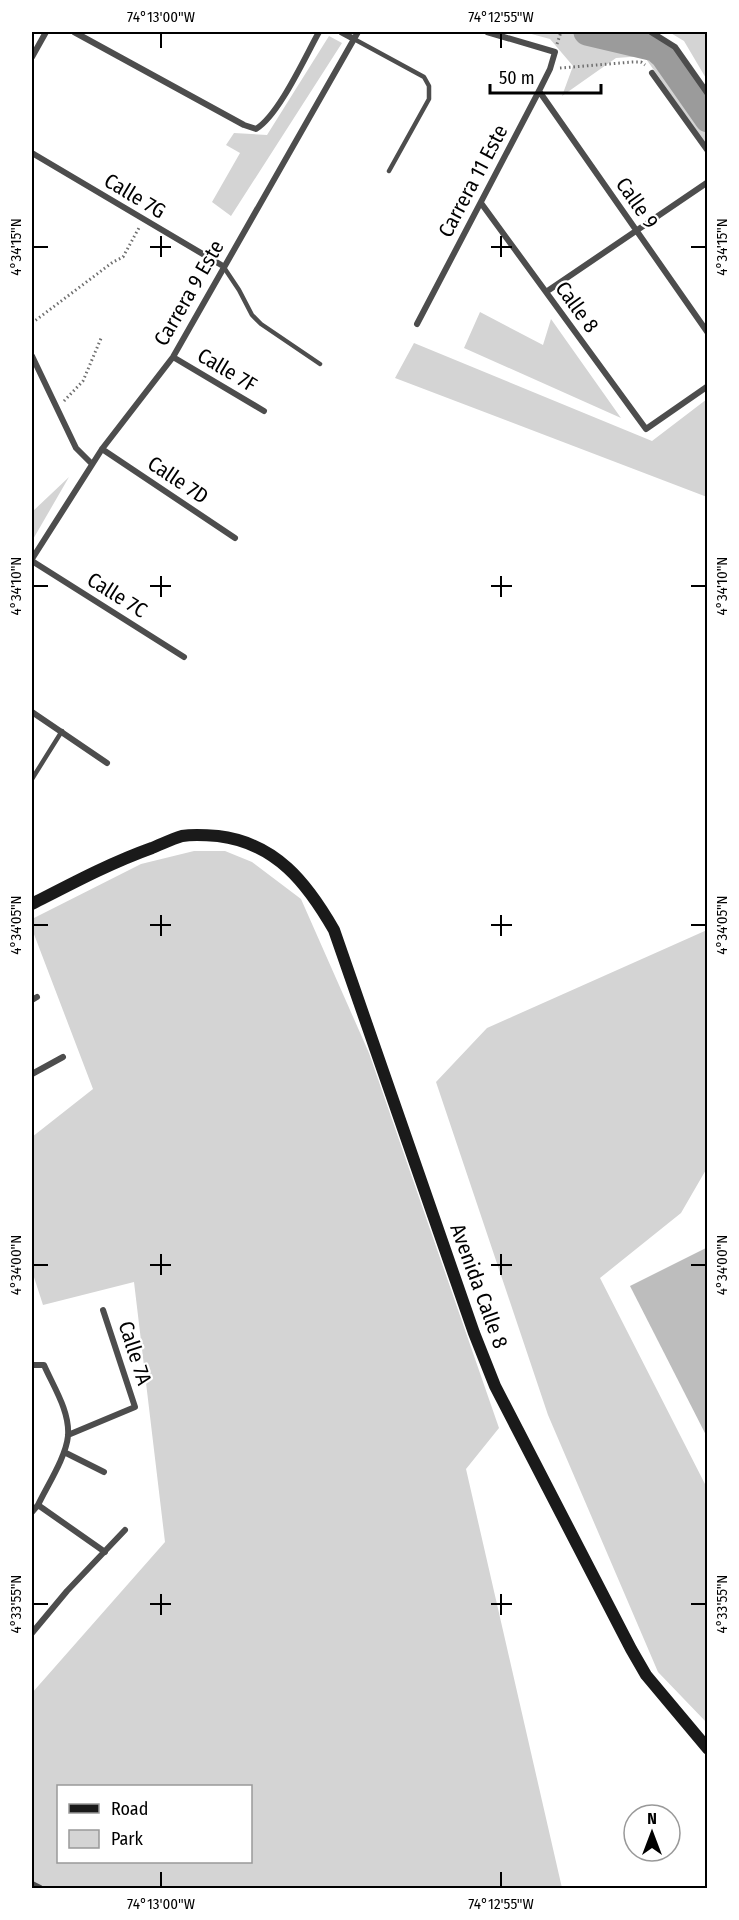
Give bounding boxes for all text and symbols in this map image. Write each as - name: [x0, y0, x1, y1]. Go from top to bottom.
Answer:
- text: 74°13'00"W: [127, 8, 195, 26]
- text: 74°12'55"W: [468, 8, 534, 26]
- scale bar: [490, 57, 601, 95]
- text: 50 m: [499, 67, 535, 89]
- street label: Carrera 11 Este: [432, 120, 514, 242]
- street label: Calle 7G: [100, 168, 170, 224]
- street label: Calle 9: [610, 172, 664, 234]
- text: 4°34'15"N: [7, 218, 25, 276]
- text: 4°34'15"N: [713, 218, 731, 276]
- street label: Carrera 9 Este: [148, 235, 230, 351]
- street label: Calle 8: [550, 276, 604, 338]
- street label: Calle 7F: [193, 342, 261, 398]
- street label: Calle 7D: [143, 450, 213, 510]
- text: 4°34'10"N: [7, 557, 25, 615]
- text: 4°34'10"N: [713, 557, 731, 615]
- street label: Calle 7C: [82, 567, 152, 624]
- text: 4°34'05"N: [7, 895, 25, 955]
- text: 4°34'05"N: [713, 895, 731, 955]
- street label: Avenida Calle 8: [444, 1220, 514, 1352]
- text: 4°34'00"N: [7, 1235, 25, 1295]
- text: 4°34'00"N: [713, 1235, 731, 1295]
- street label: Calle 7A: [112, 1318, 158, 1388]
- text: 4°33'55"N: [7, 1575, 25, 1633]
- text: 4°33'55"N: [713, 1575, 731, 1633]
- legend: [57, 1785, 252, 1863]
- text: Road: [111, 1798, 148, 1820]
- north arrow: [622, 1803, 682, 1863]
- text: N: [647, 1809, 657, 1828]
- text: Park: [111, 1828, 144, 1850]
- text: 74°13'00"W: [127, 1895, 195, 1913]
- text: 74°12'55"W: [468, 1895, 534, 1913]

